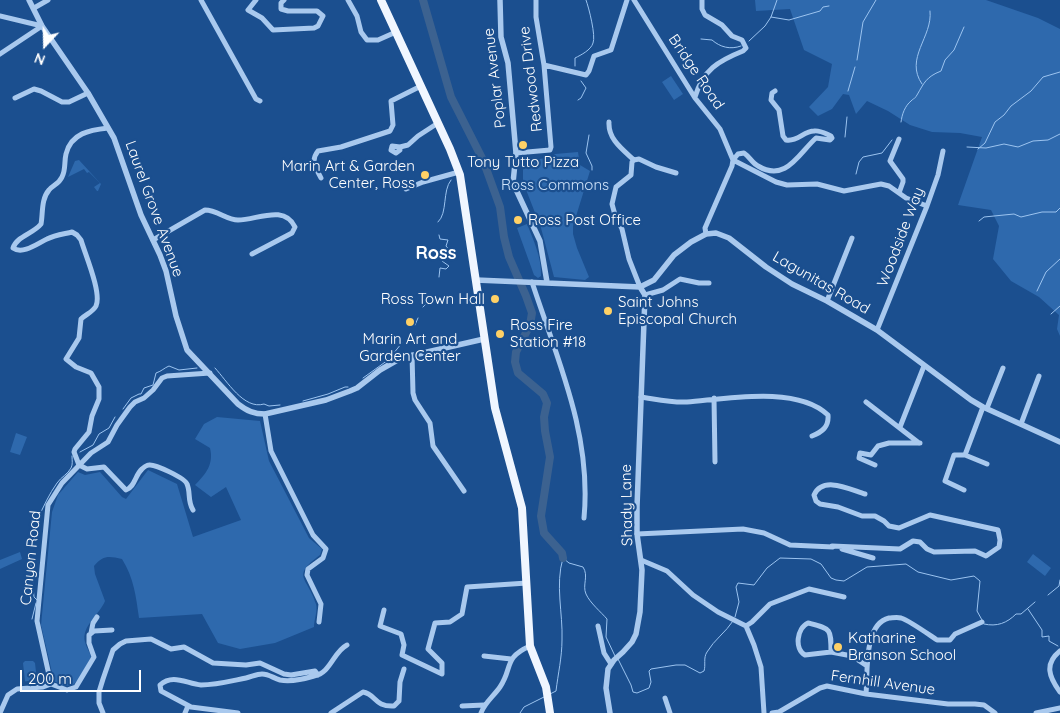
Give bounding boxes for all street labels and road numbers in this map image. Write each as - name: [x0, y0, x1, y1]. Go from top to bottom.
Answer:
- street label: Redwood Drive: [516, 25, 546, 133]
- street label: Poplar Avenue: [480, 27, 510, 129]
- street label: Bridge Road: [664, 31, 728, 113]
- street label: Laurel Grove Avenue: [121, 138, 187, 280]
- street label: Woodside Way: [874, 185, 928, 289]
- street label: Lagunitas Road: [769, 248, 873, 318]
- street label: Shady Lane: [617, 464, 637, 546]
- street label: Canyon Road: [17, 510, 45, 606]
- street label: Fernhill Avenue: [830, 667, 936, 699]

